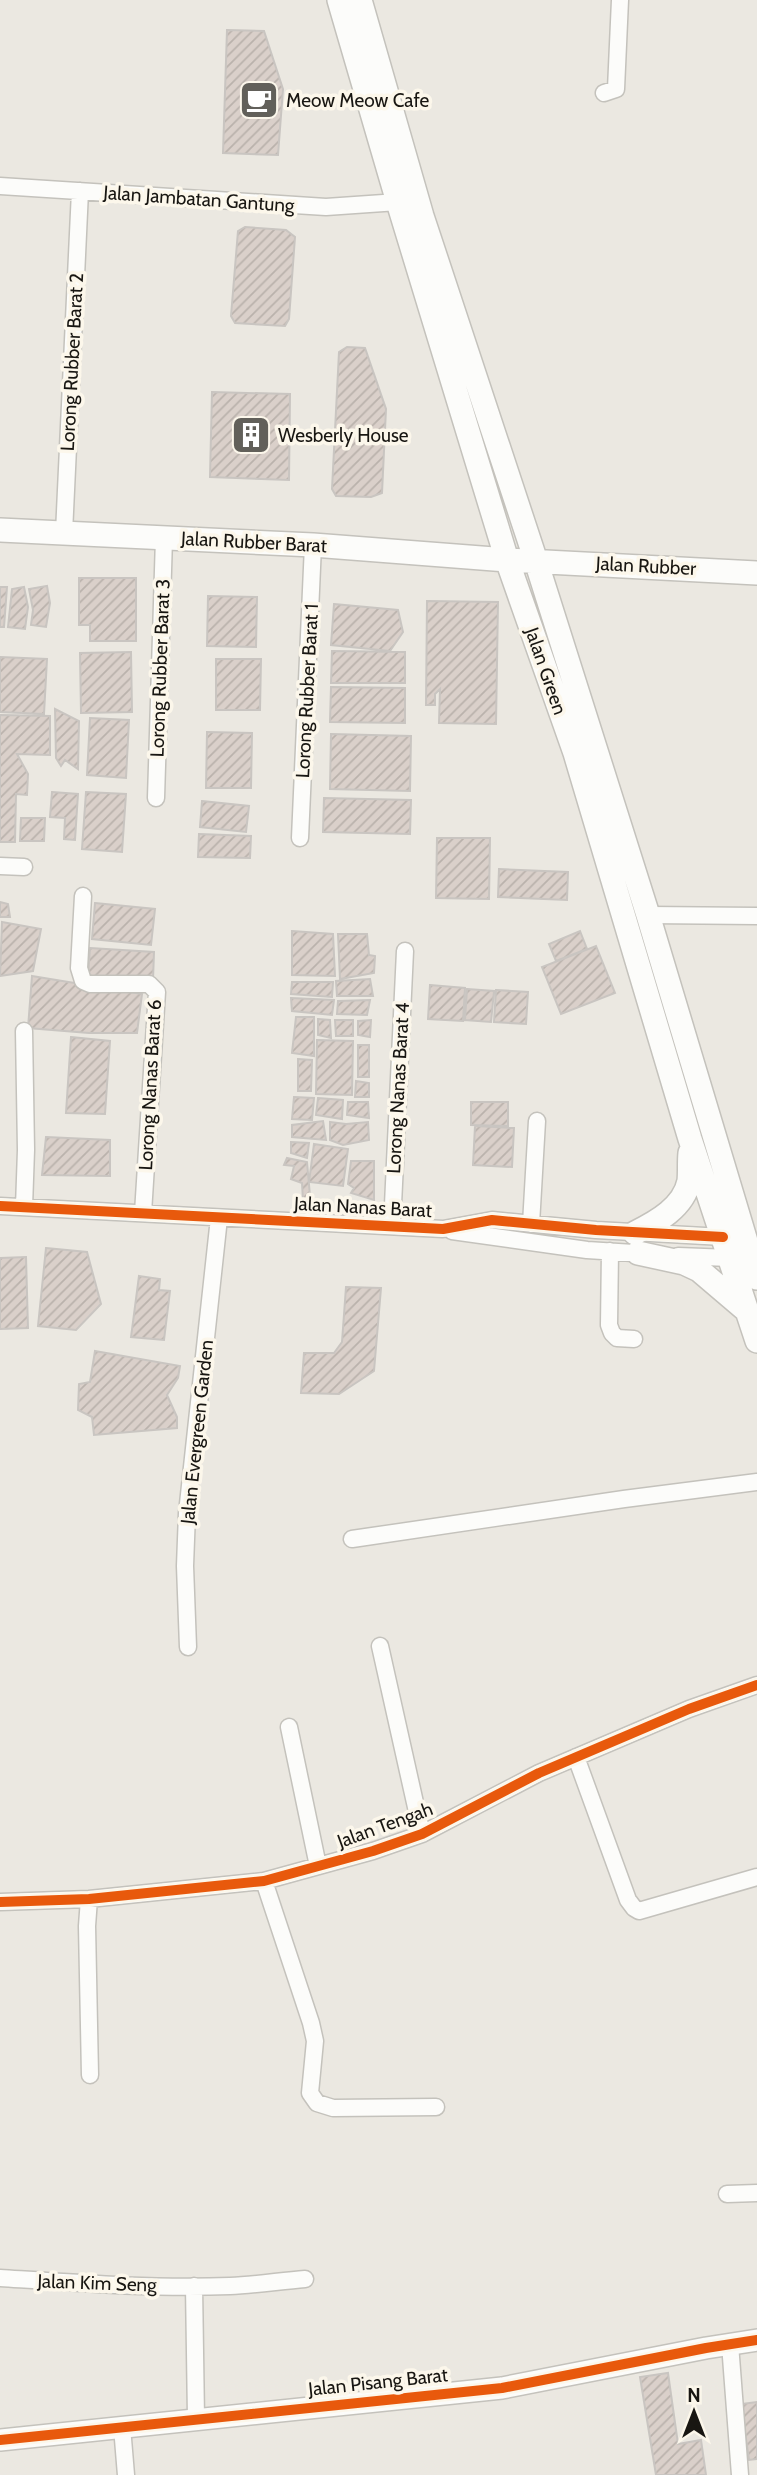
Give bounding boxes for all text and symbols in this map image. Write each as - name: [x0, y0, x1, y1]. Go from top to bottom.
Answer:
- cafe icon: Meow Meow Cafe: [238, 79, 280, 121]
- place label: Meow Meow Cafe: [286, 89, 429, 112]
- street label: Jalan Jambatan Gantung: [102, 181, 296, 217]
- street label: Lorong Rubber Barat 2: [56, 272, 88, 452]
- building icon: Wesberly House: [230, 414, 272, 456]
- place label: Wesberly House: [278, 424, 409, 447]
- street label: Jalan Rubber Barat: [179, 527, 328, 557]
- street label: Jalan Rubber: [594, 552, 697, 580]
- street label: Lorong Rubber Barat 3: [145, 578, 175, 758]
- street label: Lorong Rubber Barat 1: [291, 603, 323, 779]
- street label: Jalan Green: [520, 623, 572, 718]
- street label: Lorong Nanas Barat 6: [134, 999, 166, 1171]
- street label: Lorong Nanas Barat 4: [382, 1002, 414, 1174]
- street label: Jalan Nanas Barat: [292, 1192, 433, 1222]
- street label: Jalan Evergreen Garden: [176, 1339, 218, 1526]
- street label: Jalan Tengah: [333, 1797, 436, 1853]
- street label: Jalan Kim Seng: [36, 2269, 158, 2297]
- street label: Jalan Pisang Barat: [306, 2363, 449, 2401]
- north arrow: [659, 2377, 729, 2447]
- text: N: [687, 2384, 701, 2407]

